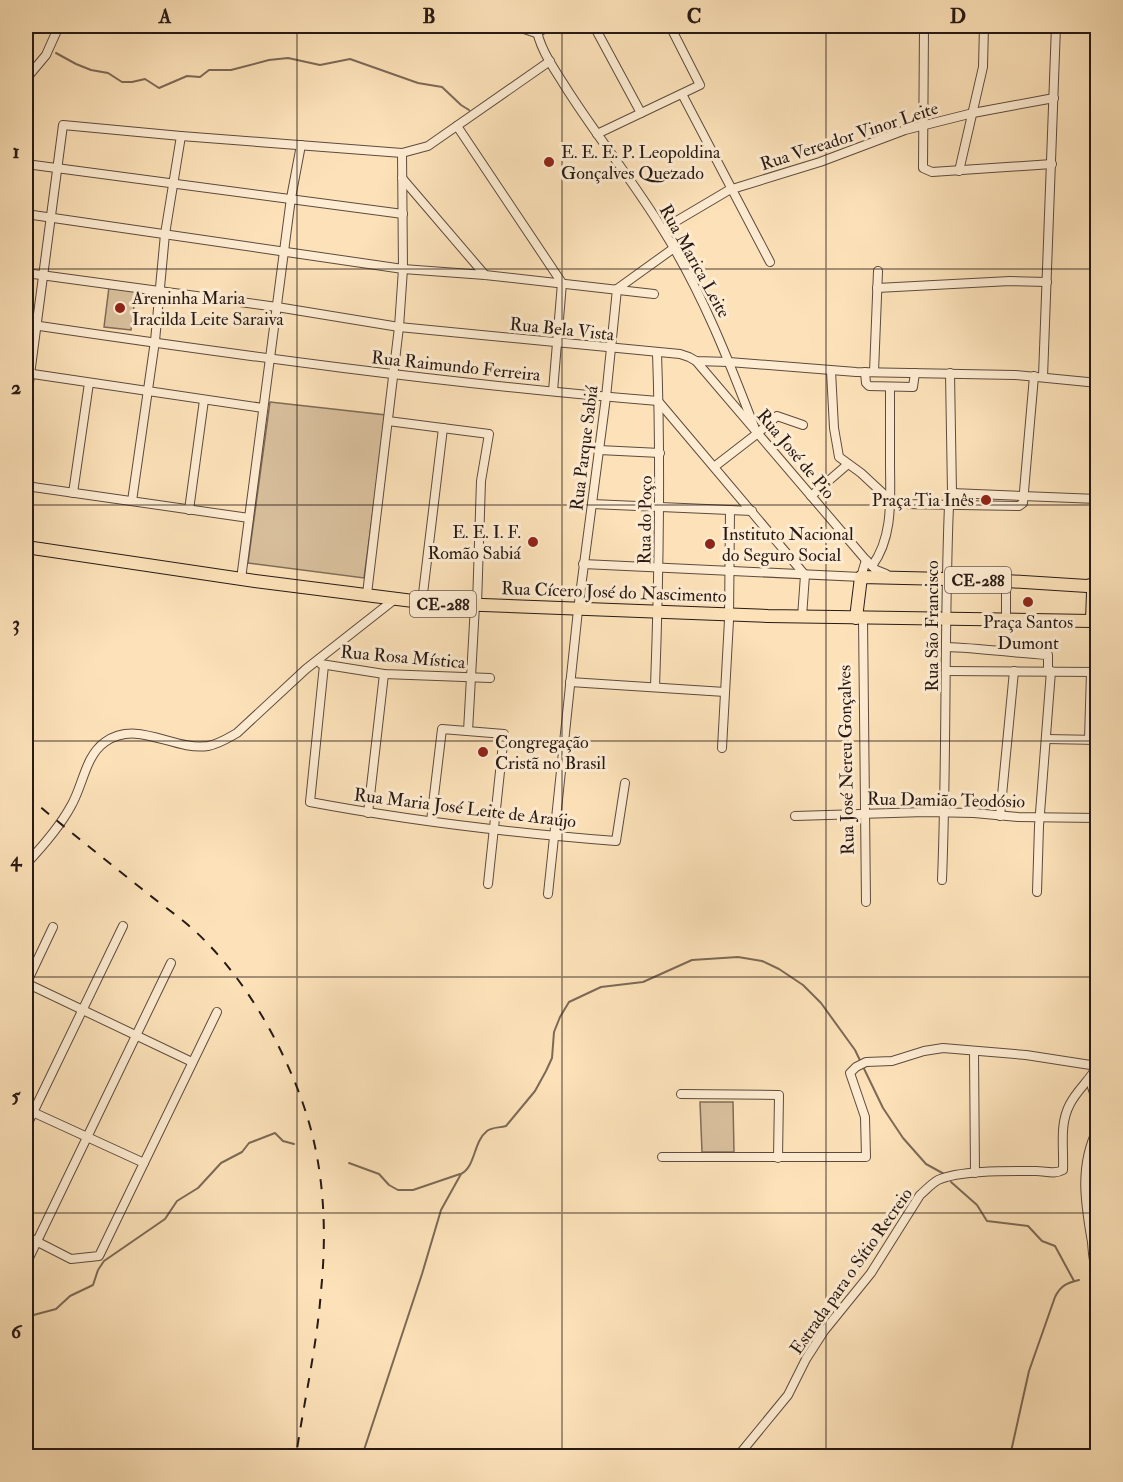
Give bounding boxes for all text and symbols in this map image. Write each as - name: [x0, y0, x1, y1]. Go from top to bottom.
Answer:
- text: A: [158, 4, 172, 29]
- text: B: [422, 4, 436, 29]
- text: C: [687, 4, 701, 29]
- text: D: [950, 4, 966, 29]
- street label: Rua Vereador Vinor Leite: [757, 97, 942, 176]
- text: 1: [12, 139, 20, 164]
- place label: E. E. E. P. Leopoldina Gonçalves Quezado: [561, 141, 721, 185]
- marker: E. E. E. P. Leopoldina Gonçalves Quezado: [542, 155, 556, 169]
- street label: Rua Marica Leite: [654, 200, 735, 322]
- place label: Areninha Maria Iracilda Leite Saraiva: [131, 287, 284, 331]
- marker: Areninha Maria Iracilda Leite Saraiva: [113, 301, 127, 315]
- street label: Rua Bela Vista: [508, 313, 616, 346]
- street label: Rua Raimundo Ferreira: [370, 346, 542, 387]
- text: 2: [11, 375, 21, 400]
- street label: Rua Parque Sabiá: [565, 384, 604, 512]
- street label: Rua José de Pio: [751, 405, 840, 504]
- street label: Rua do Poço: [633, 475, 658, 565]
- place label: Praça Tia Inês: [872, 489, 974, 512]
- marker: Praça Tia Inês: [979, 493, 993, 507]
- place label: E. E. I. F. Romão Sabiá: [427, 521, 522, 565]
- place label: Instituto Nacional do Seguro Social: [722, 523, 854, 567]
- marker: E. E. I. F. Romão Sabiá: [526, 535, 540, 549]
- marker: Instituto Nacional do Seguro Social: [703, 537, 717, 551]
- street label: Rua São Francisco: [921, 560, 944, 692]
- road number: CE-288: [945, 567, 1011, 593]
- street label: Rua Cícero José do Nascimento: [501, 577, 727, 608]
- road number: CE-288: [410, 591, 476, 617]
- marker: Praça Santos Dumont: [1021, 595, 1035, 609]
- text: 3: [12, 611, 20, 636]
- place label: Praça Santos Dumont: [983, 611, 1073, 655]
- street label: Rua Rosa Mística: [339, 641, 467, 674]
- street label: Rua José Nereu Gonçalves: [833, 665, 860, 855]
- place label: Congregação Cristã no Brasil: [495, 731, 606, 775]
- marker: Congregação Cristã no Brasil: [476, 745, 490, 759]
- street label: Rua Maria José Leite de Araújo: [352, 783, 578, 834]
- street label: Rua Damião Teodósio: [867, 788, 1026, 813]
- text: 4: [10, 847, 23, 872]
- text: 5: [12, 1083, 22, 1108]
- street label: Estrada para o Sítio Recreio: [785, 1183, 918, 1359]
- text: 6: [11, 1319, 23, 1344]

